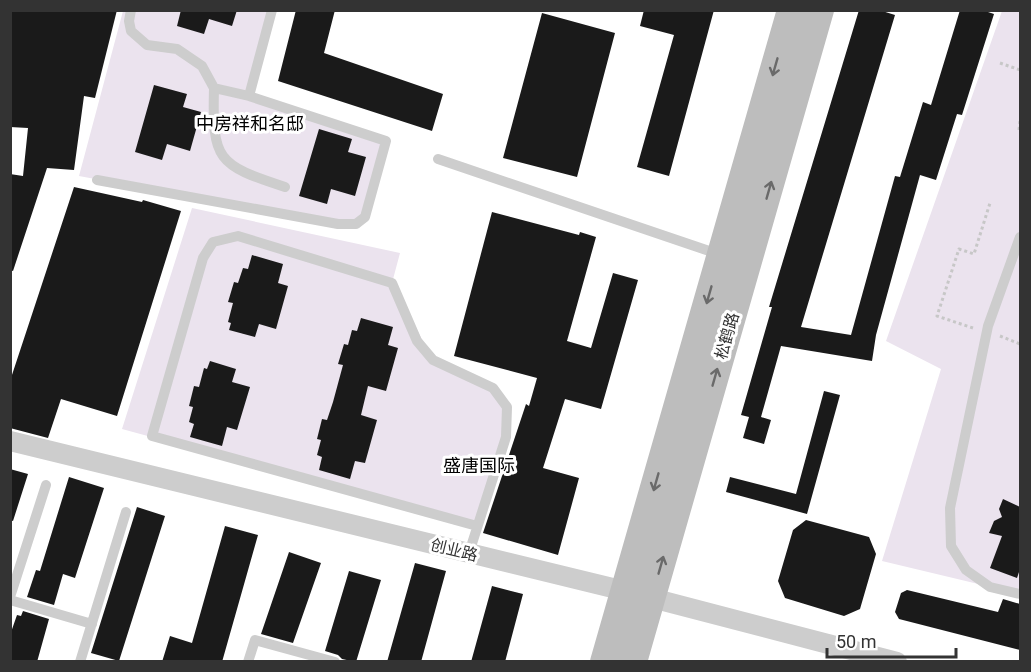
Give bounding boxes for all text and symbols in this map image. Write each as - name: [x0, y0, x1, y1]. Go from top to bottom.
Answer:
- one-way arrow: [768, 57, 780, 76]
- district label: 中房祥和名邸: [196, 113, 304, 134]
- one-way arrow: [763, 181, 775, 200]
- one-way arrow: [703, 285, 715, 304]
- street label: 松鹤路: [711, 310, 743, 362]
- one-way arrow: [709, 368, 721, 387]
- district label: 盛唐国际: [443, 455, 515, 476]
- one-way arrow: [650, 472, 661, 491]
- street label: 创业路: [428, 535, 480, 565]
- one-way arrow: [655, 556, 667, 575]
- scale bar: [827, 621, 956, 659]
- text: 50 m: [836, 631, 876, 652]

